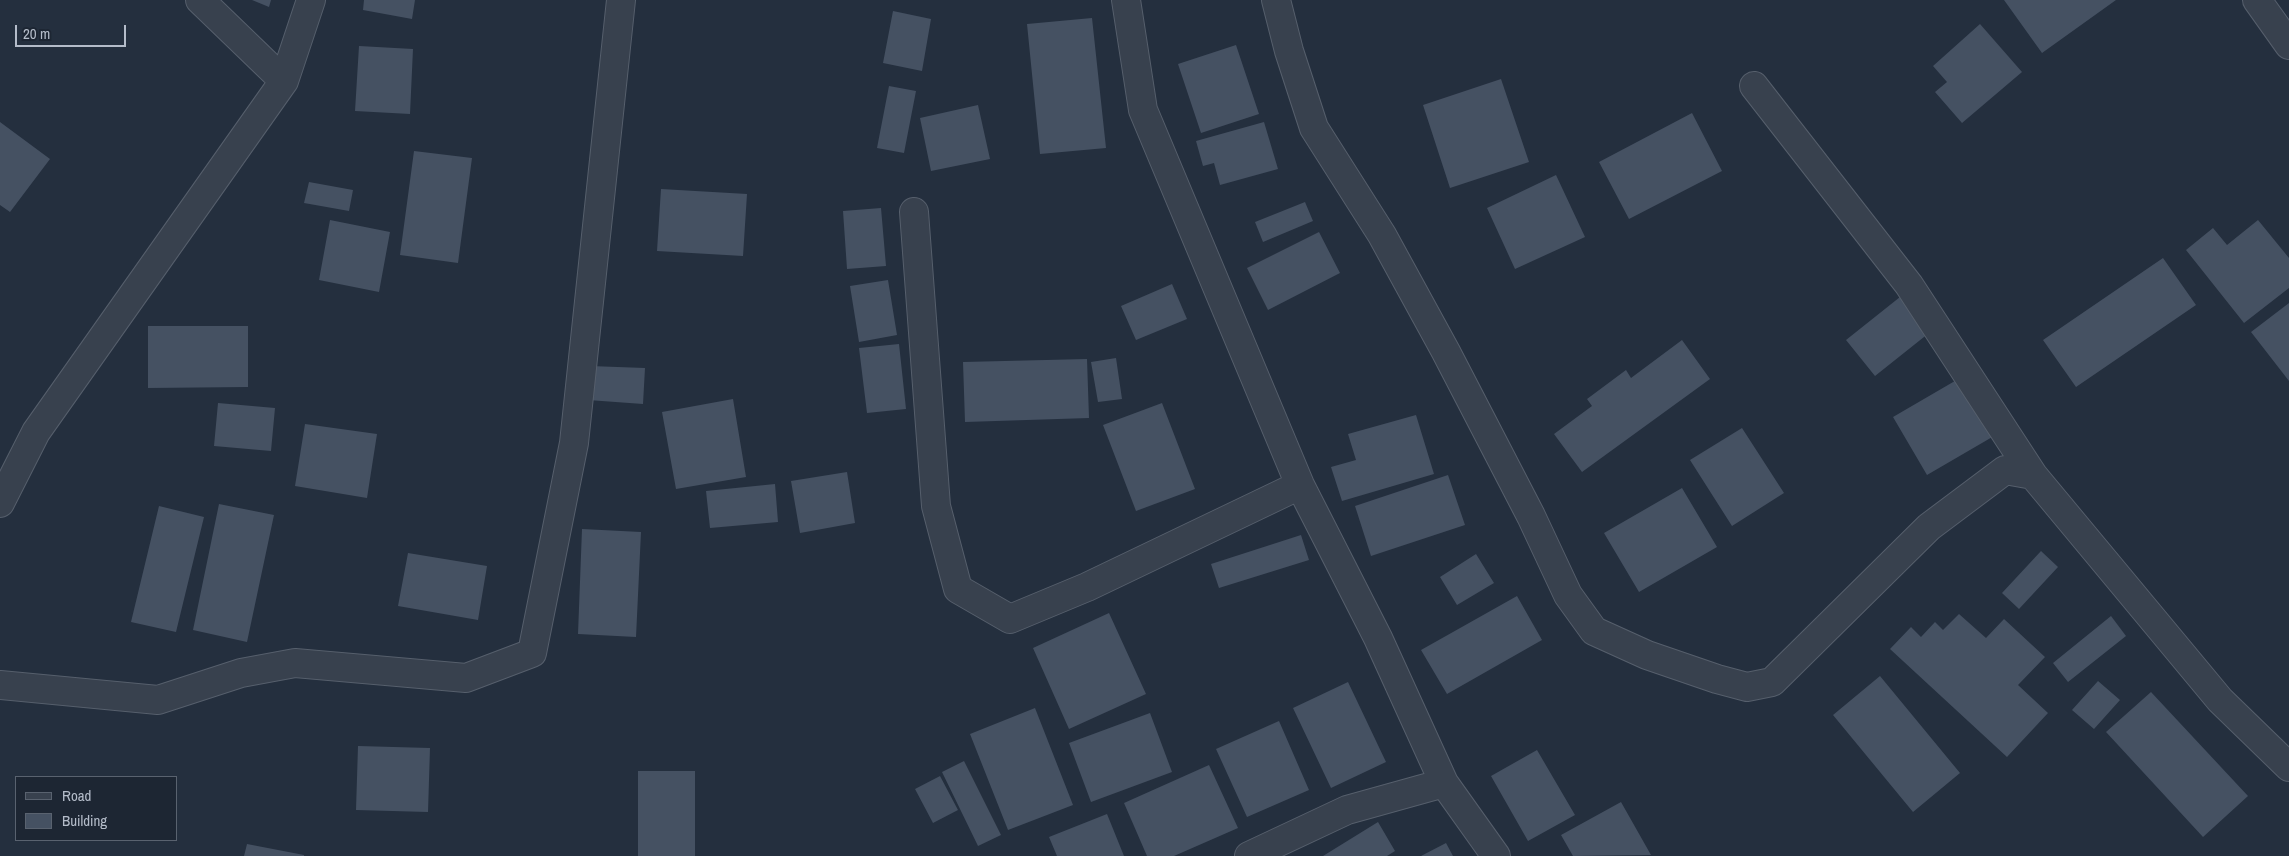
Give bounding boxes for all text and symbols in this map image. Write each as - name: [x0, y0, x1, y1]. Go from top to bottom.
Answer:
- scale bar: [18, 15, 129, 47]
- text: 20 m: [23, 23, 50, 44]
- legend: [15, 776, 178, 841]
- text: Road: [62, 785, 91, 806]
- text: Building: [62, 810, 107, 831]

